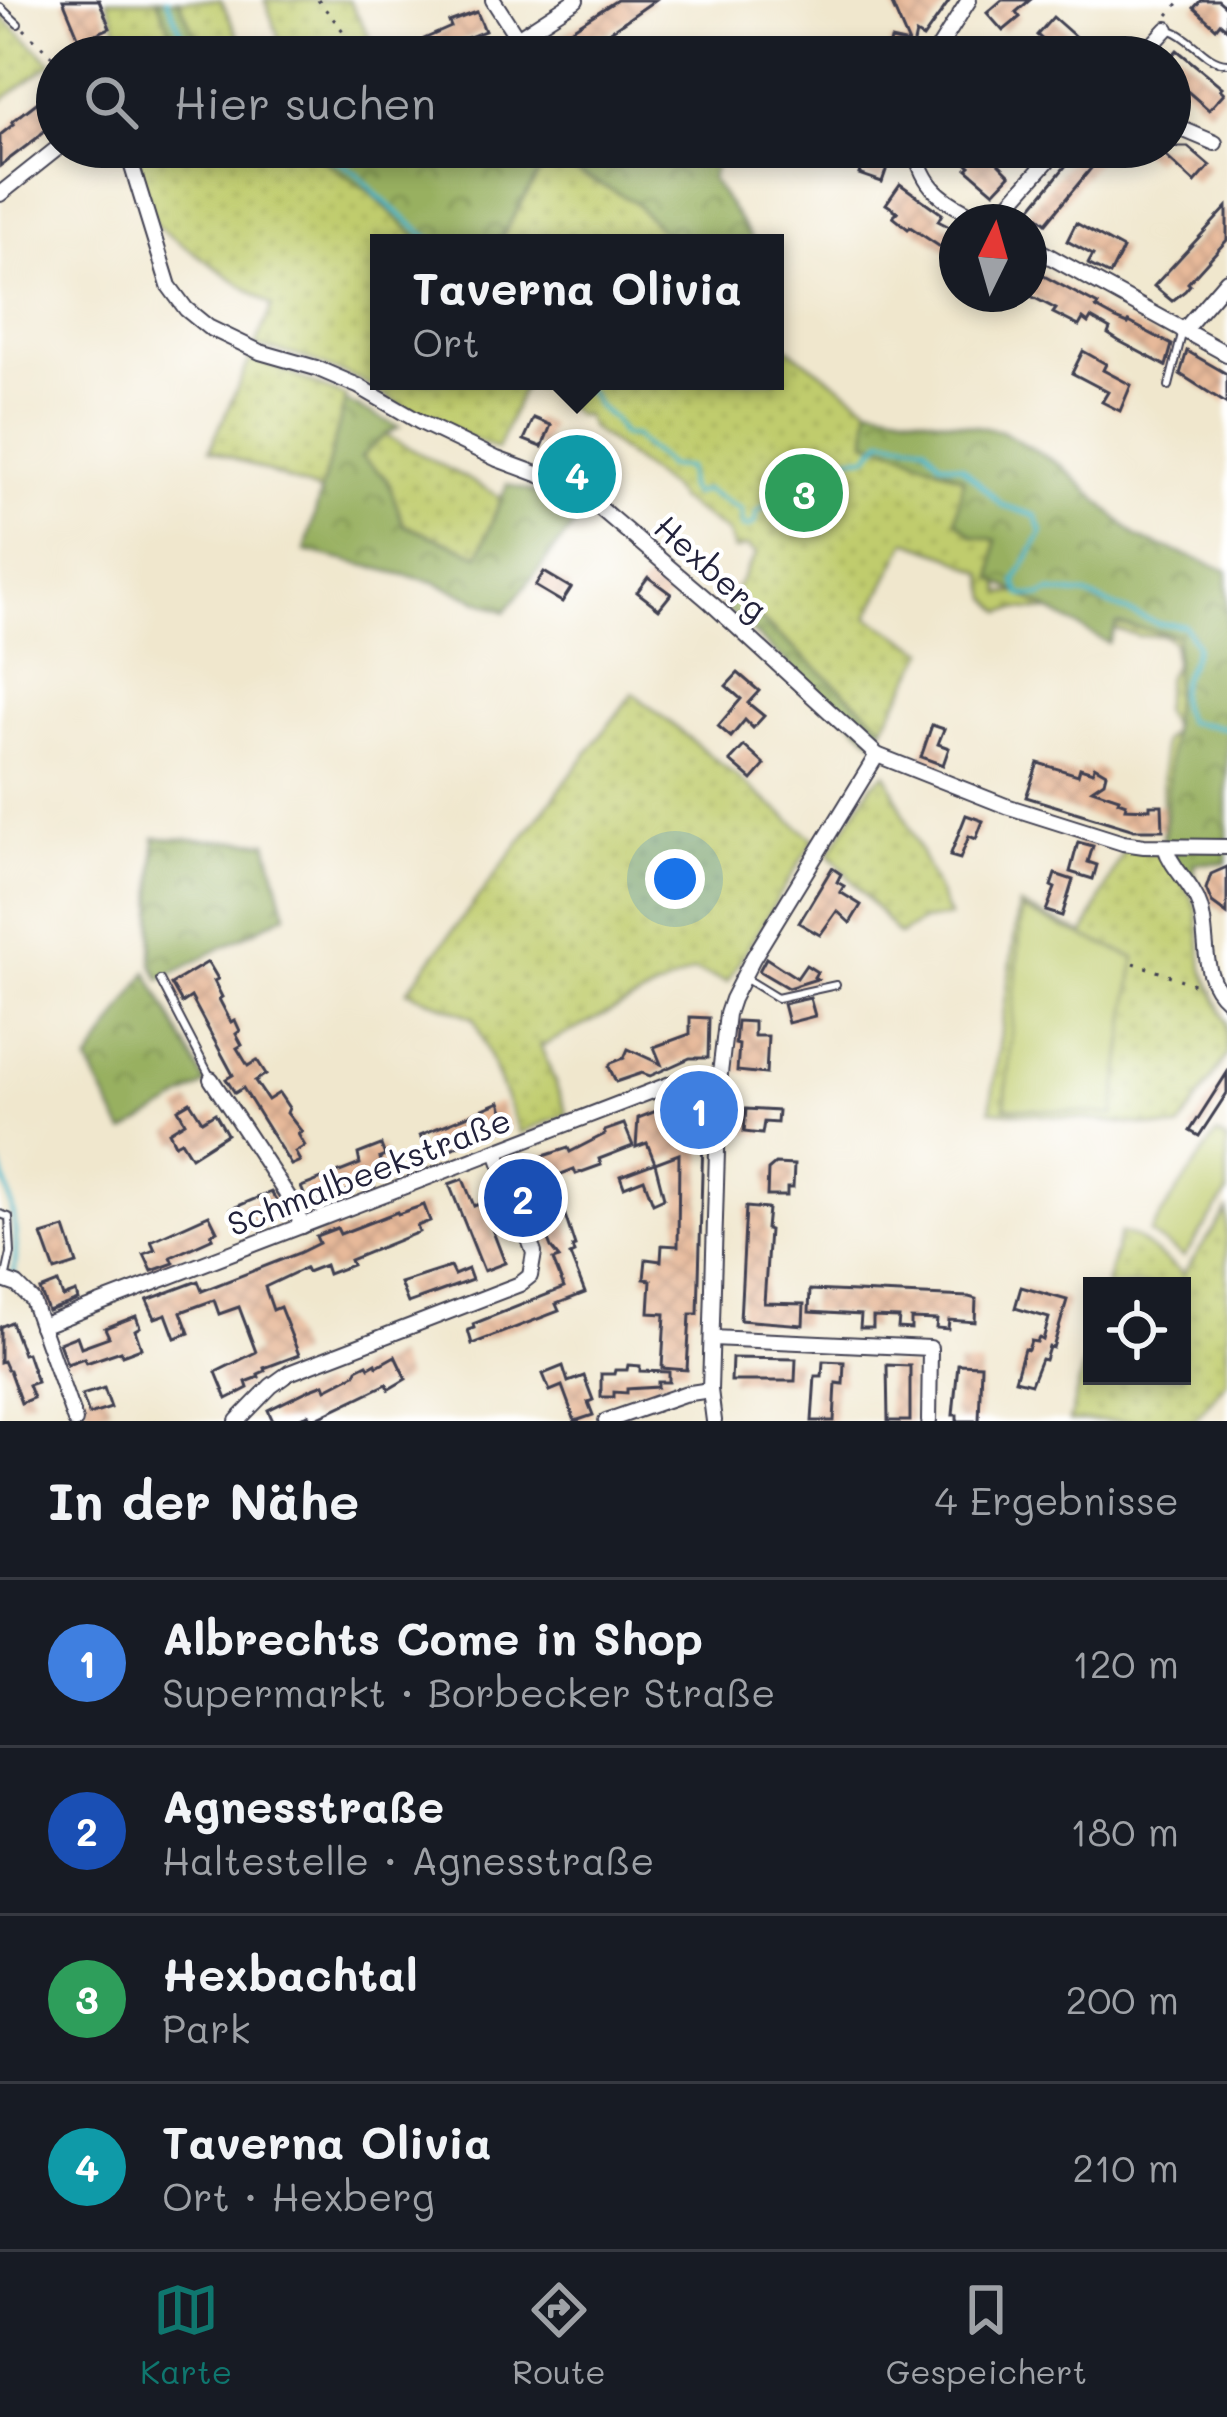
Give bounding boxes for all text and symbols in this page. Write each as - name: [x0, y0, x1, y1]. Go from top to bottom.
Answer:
- search box: [36, 36, 1191, 168]
- icon: search: [78, 69, 144, 135]
- text: Hier suchen: [174, 73, 436, 131]
- north arrow: [939, 204, 1047, 312]
- popup: [370, 234, 784, 390]
- text: Taverna Olivia: [412, 258, 742, 316]
- text: Ort: [412, 316, 480, 367]
- pin: 4: [538, 429, 616, 519]
- pin: 3: [765, 448, 843, 538]
- street label: Hexberg: [646, 505, 778, 629]
- your location: [645, 849, 705, 909]
- pin: 1: [660, 1065, 738, 1155]
- street label: Schmalbeekstraße: [221, 1097, 516, 1244]
- pin: 2: [484, 1153, 562, 1243]
- map controls: [1083, 1277, 1191, 1385]
- button: locate: [1083, 1277, 1191, 1385]
- text: In der Nähe: [48, 1466, 359, 1533]
- text: 4 Ergebnisse: [935, 1474, 1179, 1525]
- text: Albrechts Come in Shop: [162, 1608, 703, 1666]
- text: 1: [78, 1637, 96, 1688]
- text: 120 m: [1072, 1637, 1179, 1688]
- text: Supermarkt · Borbecker Straße: [162, 1666, 775, 1717]
- text: Agnesstraße: [162, 1776, 444, 1834]
- text: 2: [76, 1805, 98, 1856]
- text: 180 m: [1070, 1805, 1179, 1856]
- text: Haltestelle · Agnesstraße: [162, 1834, 654, 1885]
- text: Hexbachtal: [162, 1944, 418, 2002]
- text: 3: [75, 1973, 99, 2024]
- text: 200 m: [1066, 1973, 1179, 2024]
- text: Park: [162, 2002, 250, 2053]
- text: Taverna Olivia: [162, 2112, 492, 2170]
- text: 4: [75, 2141, 99, 2192]
- text: 210 m: [1072, 2141, 1179, 2192]
- text: Ort · Hexberg: [162, 2170, 435, 2221]
- tab: Karte: [140, 2277, 232, 2392]
- tab: Route: [512, 2277, 606, 2392]
- tab: Gespeichert: [886, 2277, 1087, 2392]

